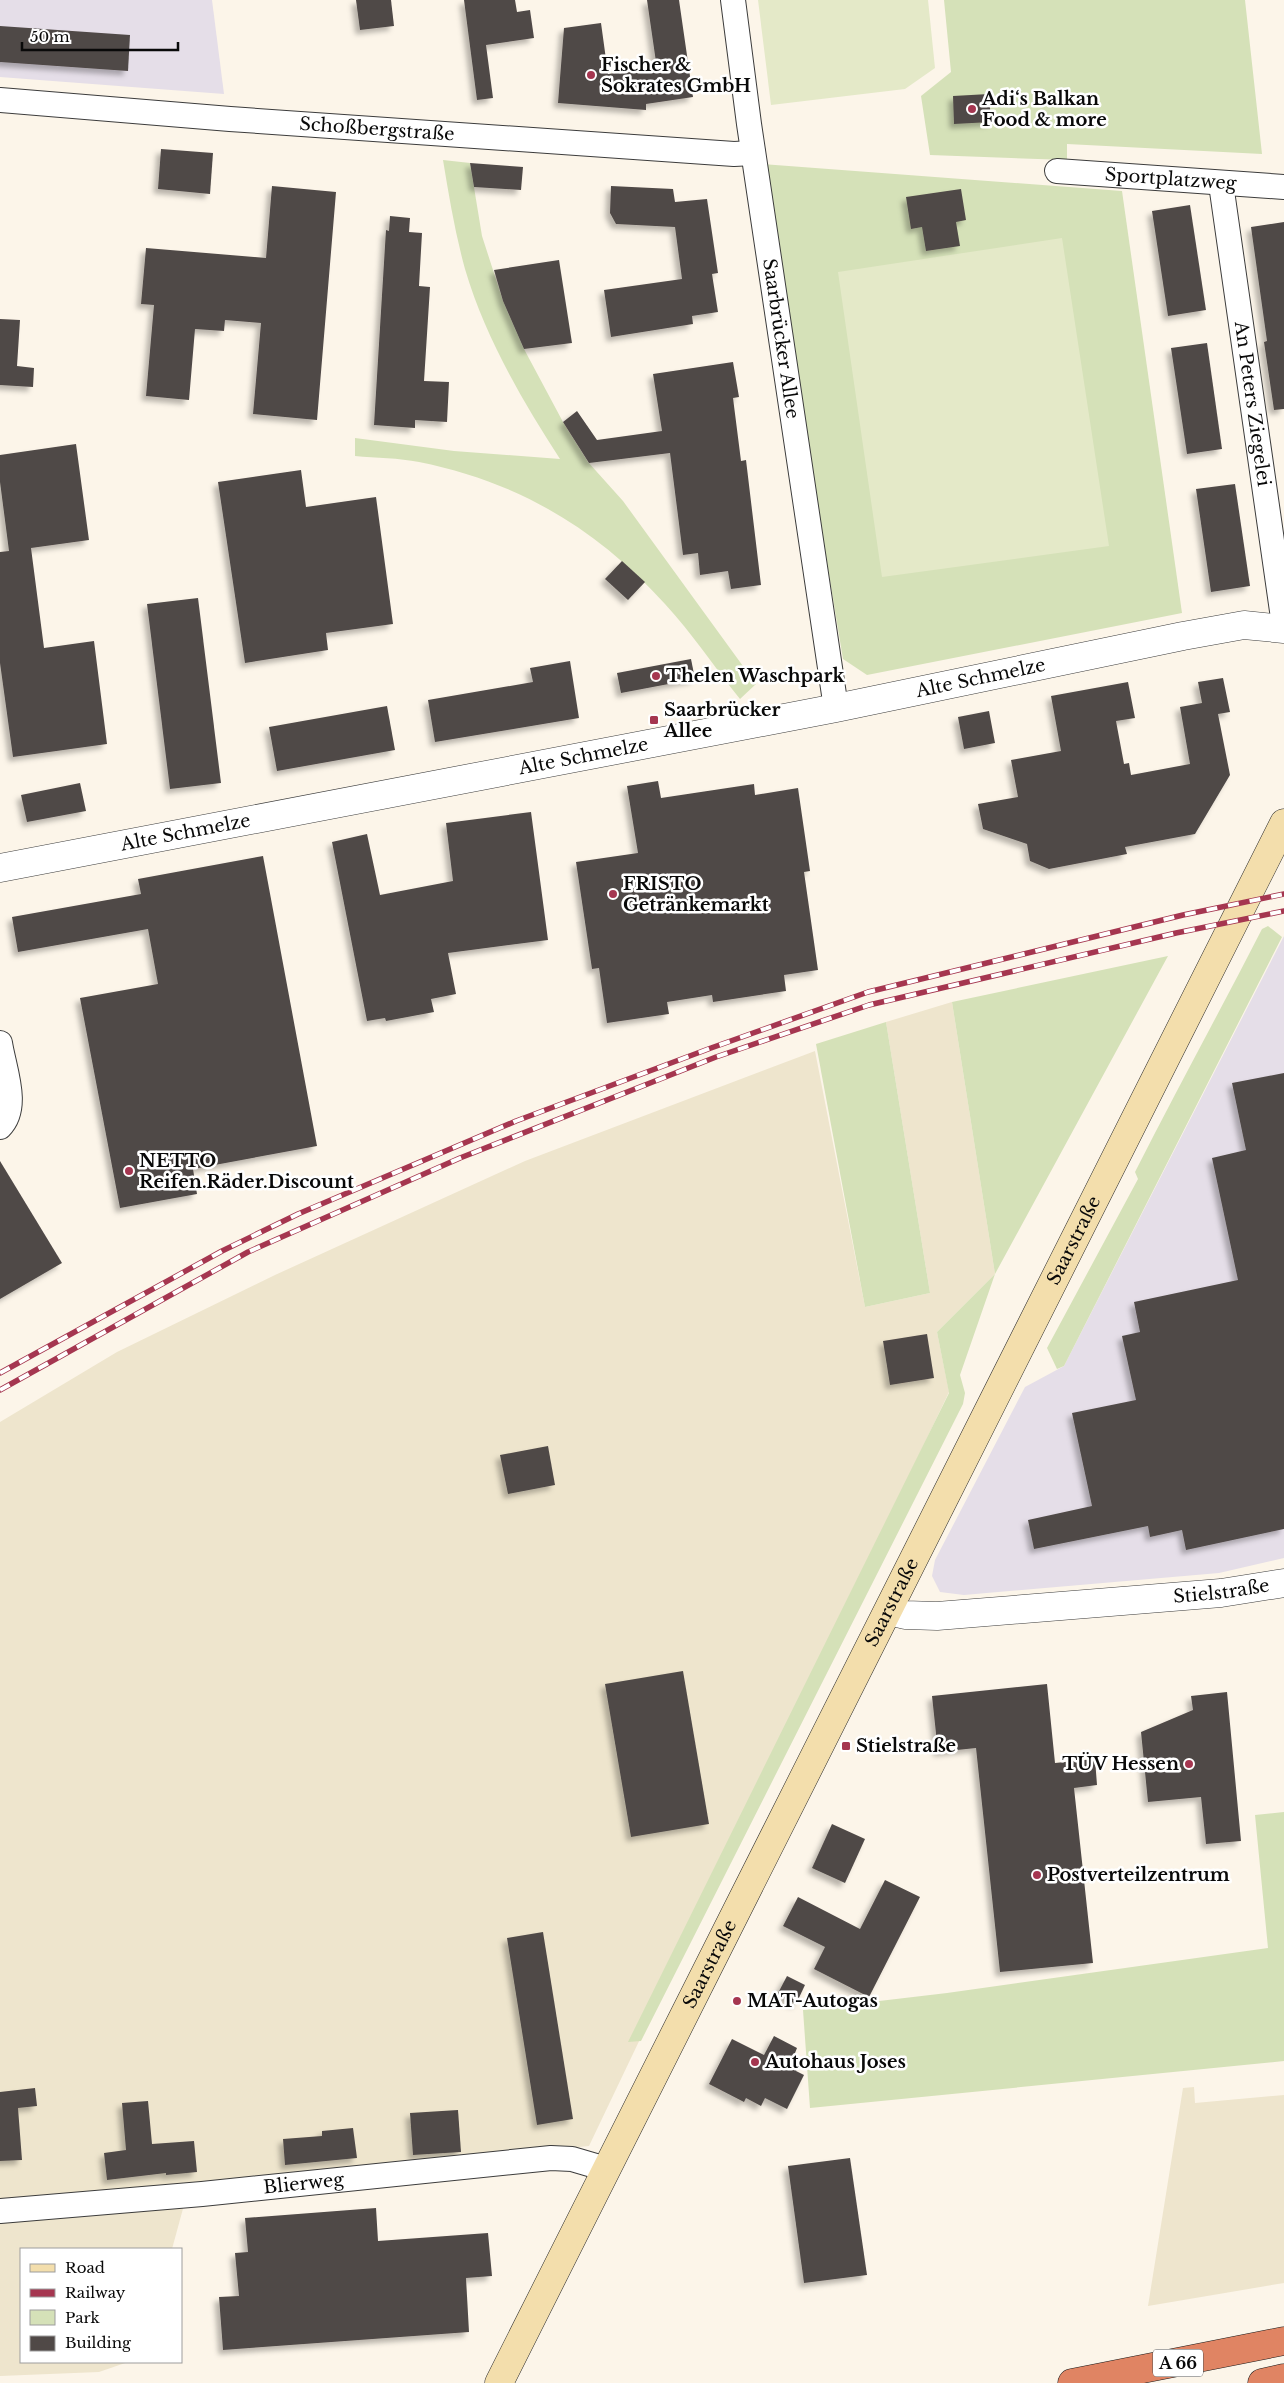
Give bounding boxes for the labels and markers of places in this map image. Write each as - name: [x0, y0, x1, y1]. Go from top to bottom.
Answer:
- place label: Fischer & Sokrates GmbH: [601, 54, 751, 97]
- marker: Fischer & Sokrates GmbH: [585, 69, 597, 81]
- place label: Adi‘s Balkan Food & more: [981, 88, 1107, 131]
- marker: Adi‘s Balkan Food & more: [966, 103, 978, 115]
- place label: Thelen Waschpark: [666, 665, 845, 687]
- marker: Thelen Waschpark: [650, 670, 662, 682]
- place label: Saarbrücker Allee: [663, 699, 781, 742]
- marker: Saarbrücker Allee: [648, 714, 660, 726]
- place label: FRISTO Getränkemarkt: [623, 873, 769, 916]
- marker: FRISTO Getränkemarkt: [607, 888, 619, 900]
- place label: NETTO Reifen.Räder.Discount: [139, 1150, 354, 1193]
- marker: NETTO Reifen.Räder.Discount: [123, 1165, 135, 1177]
- place label: Stielstraße: [856, 1735, 956, 1757]
- marker: Stielstraße: [840, 1740, 852, 1752]
- place label: TÜV Hessen: [1062, 1752, 1179, 1775]
- marker: TÜV Hessen: [1183, 1758, 1195, 1770]
- place label: Postverteilzentrum: [1047, 1864, 1230, 1886]
- marker: Postverteilzentrum: [1031, 1869, 1043, 1881]
- place label: MAT-Autogas: [747, 1990, 878, 2012]
- marker: MAT-Autogas: [731, 1995, 743, 2007]
- place label: Autohaus Joses: [764, 2051, 906, 2073]
- marker: Autohaus Joses: [749, 2056, 761, 2068]

